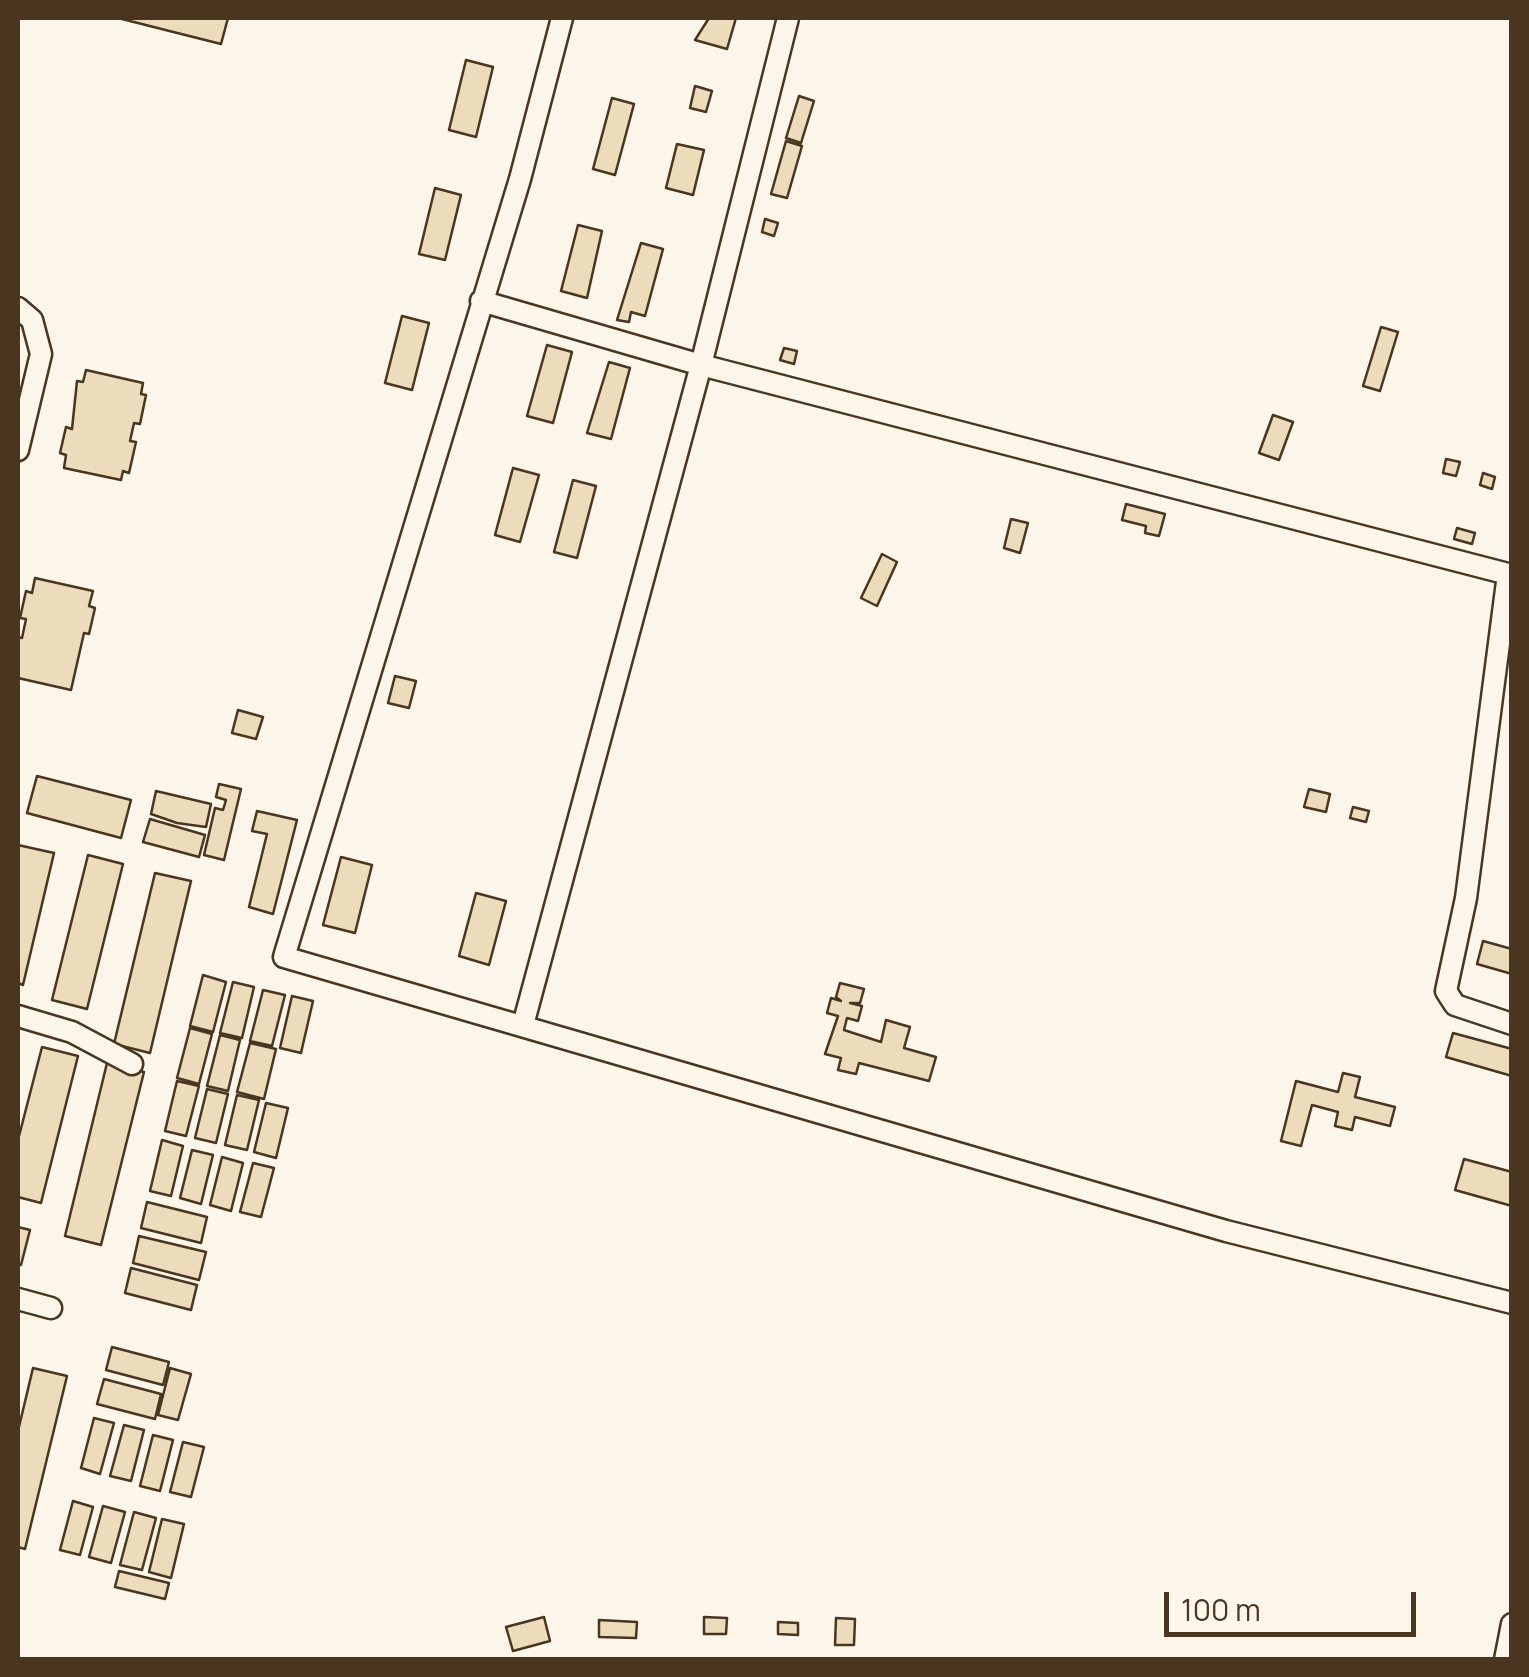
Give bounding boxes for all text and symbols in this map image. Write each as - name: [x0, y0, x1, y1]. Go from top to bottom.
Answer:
- scale bar: [1169, 1572, 1422, 1634]
- text: 100 m: [1181, 1589, 1261, 1630]

